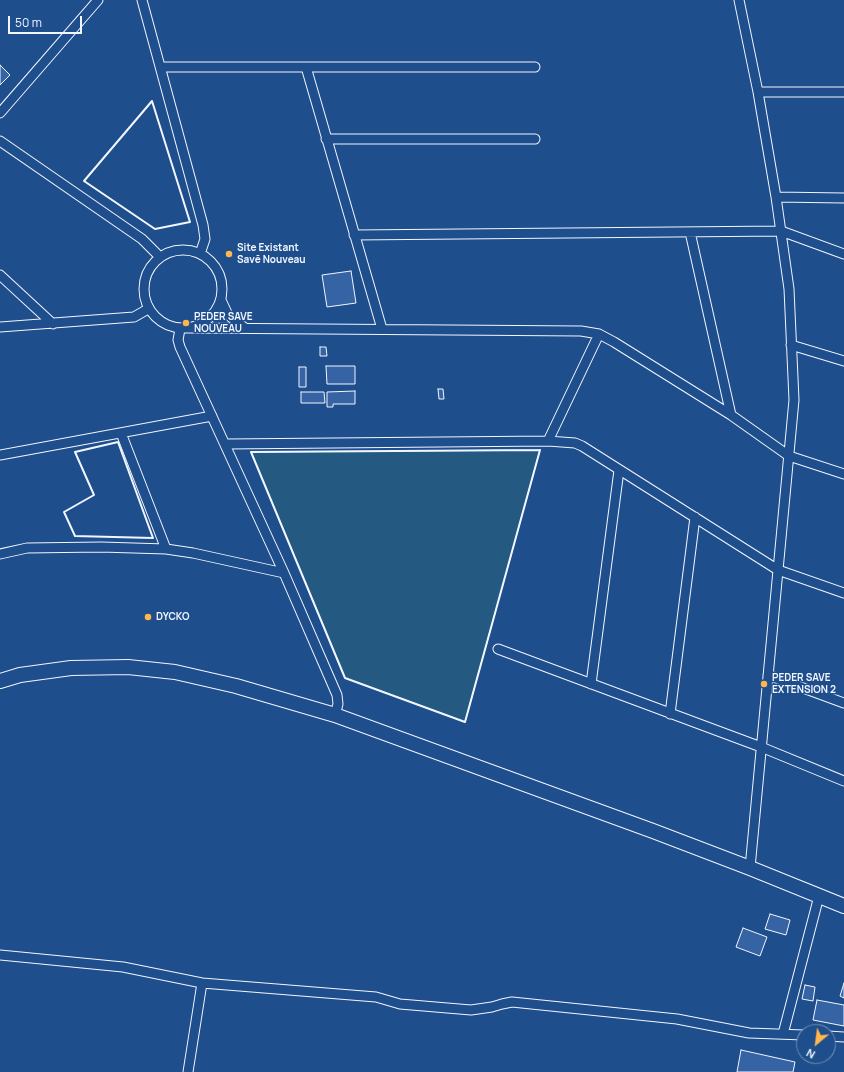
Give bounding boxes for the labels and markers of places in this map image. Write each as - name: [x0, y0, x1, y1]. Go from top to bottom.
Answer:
- place label: Site Existant Savē Nouveau: [237, 242, 306, 266]
- marker: Site Existant Savē Nouveau: [224, 249, 234, 259]
- place label: PEDER SAVE NOUVEAU: [194, 311, 253, 334]
- marker: PEDER SAVE NOUVEAU: [181, 318, 191, 328]
- place label: DYCKO: [156, 611, 189, 623]
- marker: DYCKO: [143, 612, 153, 622]
- place label: PEDER SAVE EXTENSION 2: [772, 672, 836, 696]
- marker: PEDER SAVE EXTENSION 2: [759, 679, 769, 689]

